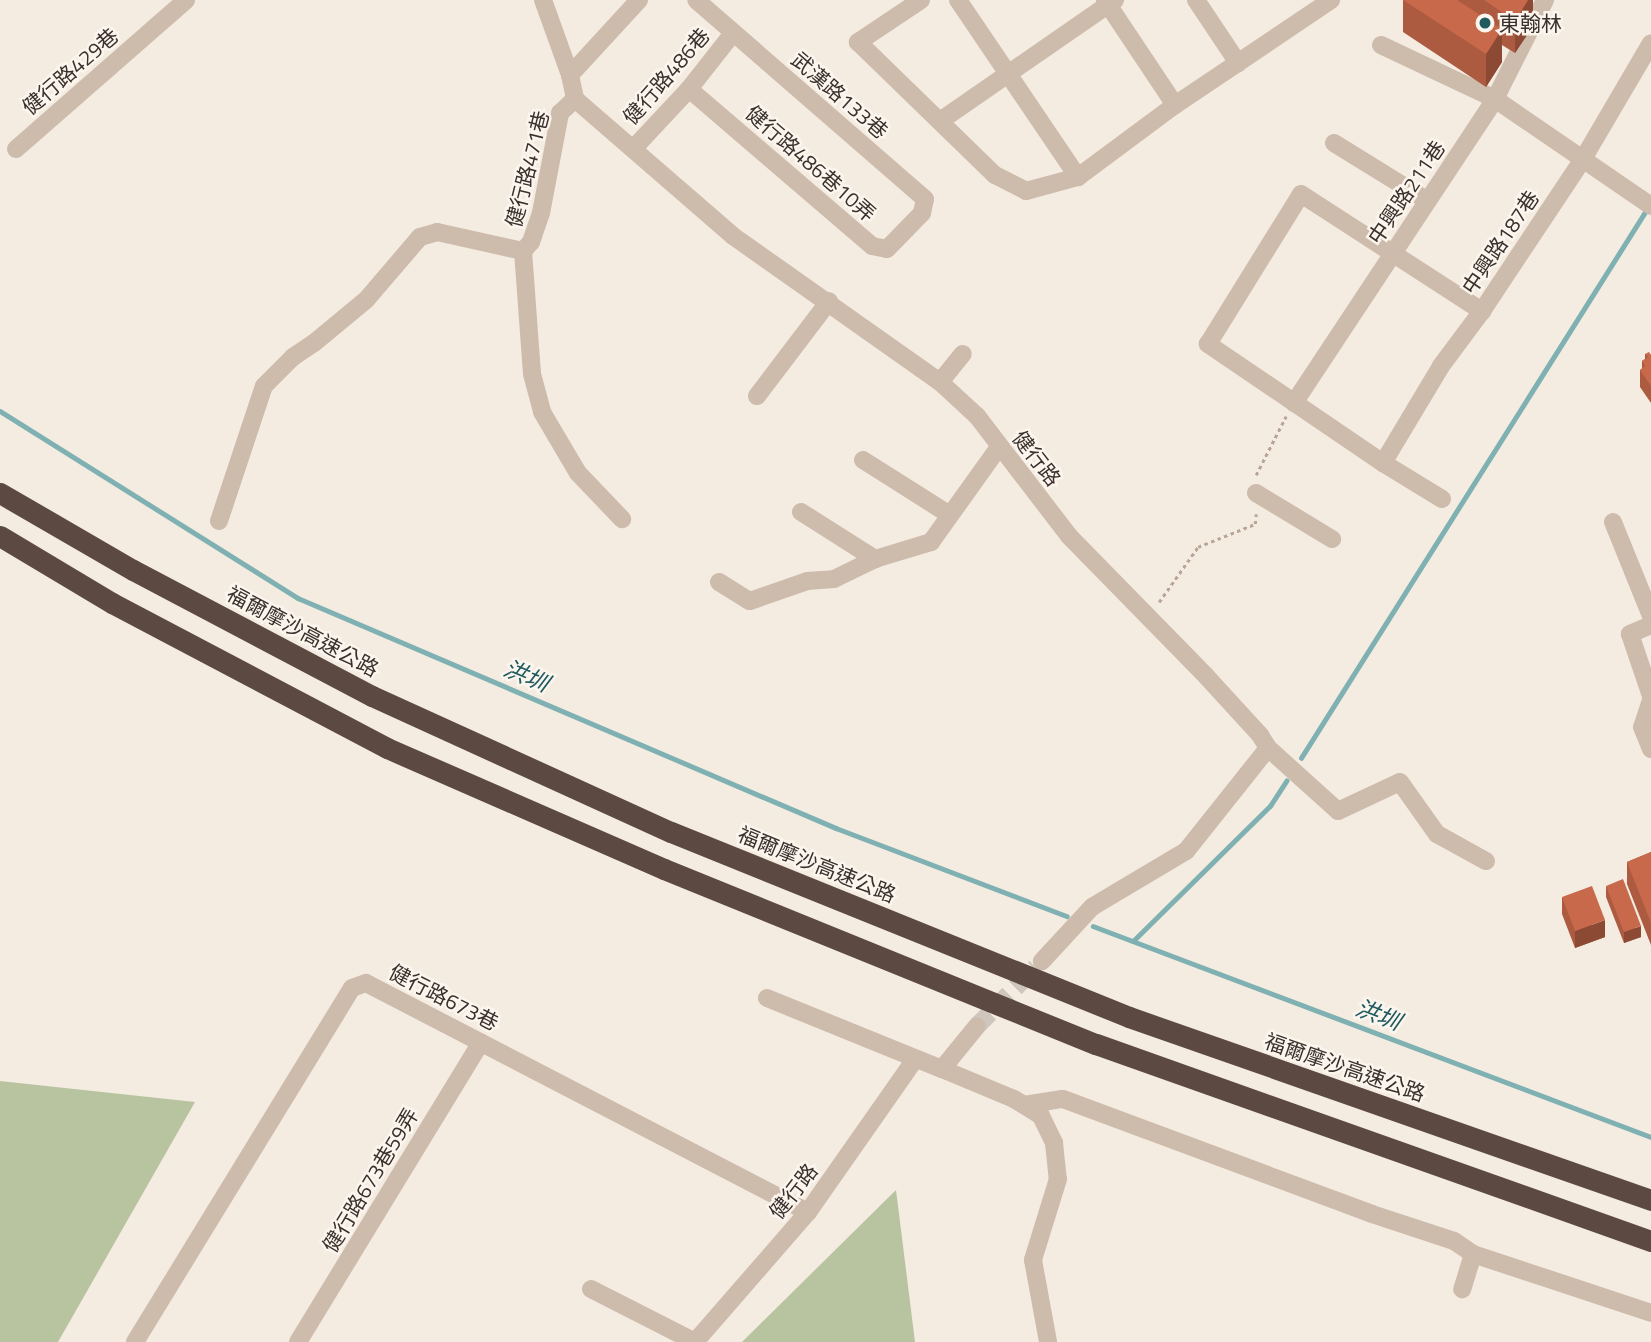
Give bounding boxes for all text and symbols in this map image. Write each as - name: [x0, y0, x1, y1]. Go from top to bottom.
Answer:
- place label: 東翰林: [1499, 10, 1562, 36]
- marker: 東翰林: [1477, 15, 1493, 31]
- street label: 健行路429巷: [17, 22, 123, 120]
- street label: 健行路486巷: [617, 23, 715, 129]
- street label: 武漢路133巷: [787, 46, 893, 144]
- street label: 健行路486巷10弄: [741, 100, 881, 226]
- street label: 健行路471巷: [500, 108, 554, 230]
- street label: 中興路211巷: [1362, 136, 1450, 248]
- street label: 中興路187巷: [1456, 186, 1544, 298]
- street label: 健行路: [1008, 425, 1066, 491]
- street label: 福爾摩沙高速公路: [223, 580, 383, 682]
- water label: 洪圳: [499, 654, 553, 698]
- street label: 福爾摩沙高速公路: [734, 821, 900, 907]
- street label: 健行路673巷: [385, 959, 503, 1035]
- water label: 洪圳: [1352, 994, 1404, 1036]
- street label: 福爾摩沙高速公路: [1261, 1028, 1429, 1106]
- street label: 健行路673巷59弄: [317, 1103, 423, 1257]
- street label: 健行路: [764, 1158, 822, 1224]

